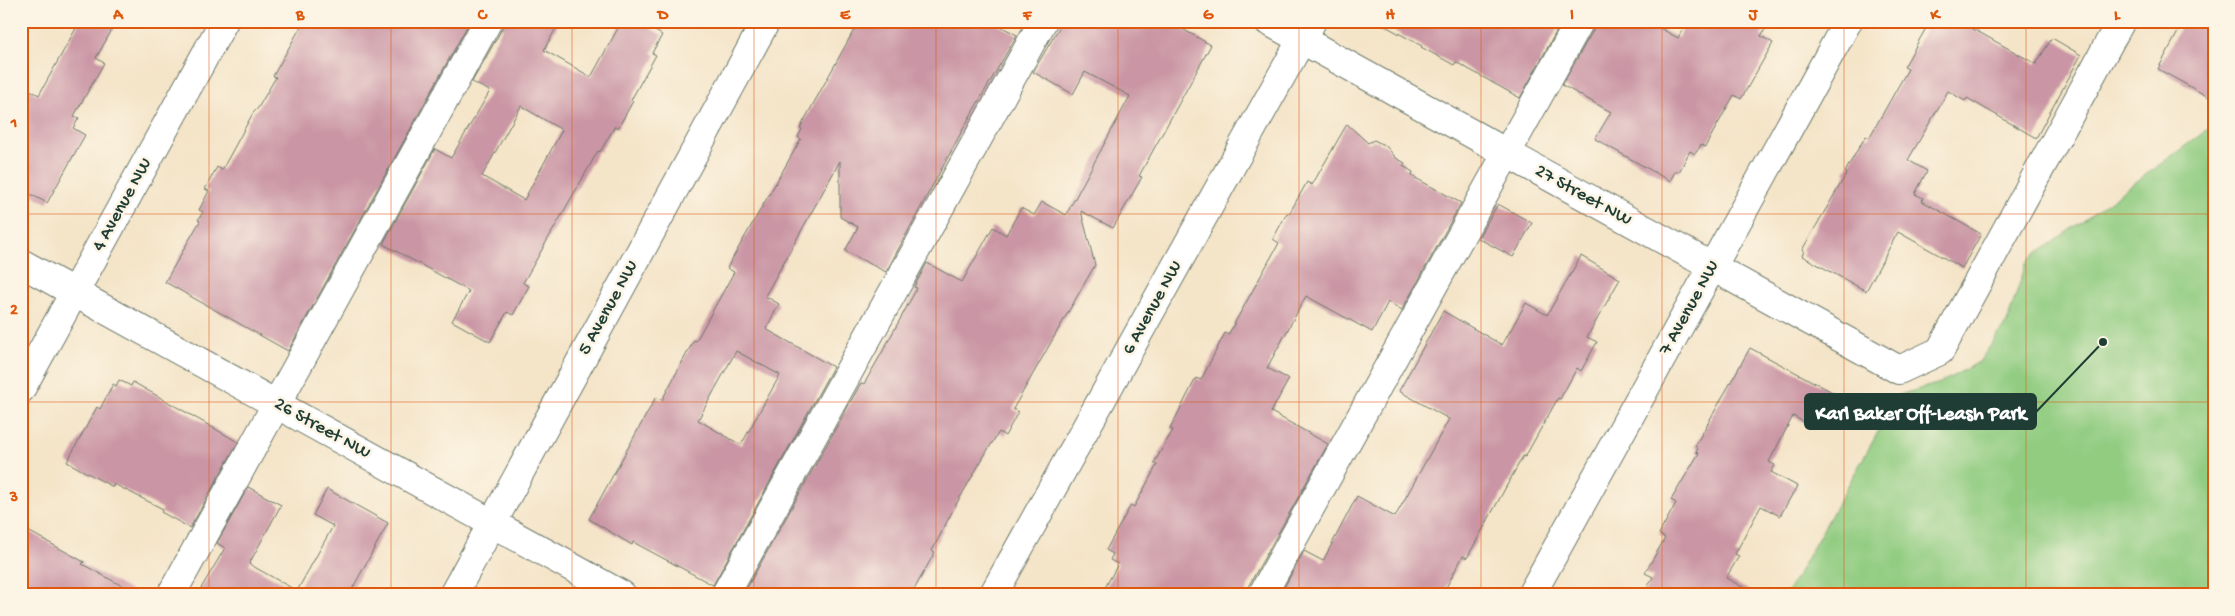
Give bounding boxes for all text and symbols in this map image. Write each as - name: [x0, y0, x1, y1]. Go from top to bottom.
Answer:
- text: A: [112, 7, 124, 26]
- text: B: [295, 7, 305, 26]
- text: C: [477, 7, 488, 26]
- text: D: [656, 7, 669, 26]
- text: E: [840, 7, 851, 26]
- text: F: [1022, 7, 1033, 26]
- text: G: [1203, 7, 1214, 26]
- text: H: [1385, 7, 1395, 26]
- text: I: [1570, 7, 1574, 26]
- text: J: [1748, 7, 1759, 26]
- text: K: [1930, 7, 1942, 26]
- text: L: [2114, 7, 2121, 26]
- text: 1: [10, 115, 17, 134]
- street label: 4 Avenue NW: [88, 154, 158, 256]
- street label: 27 Street NW: [1530, 160, 1636, 232]
- street label: 5 Avenue NW: [574, 257, 644, 359]
- street label: 6 Avenue NW: [1118, 257, 1188, 359]
- street label: 7 Avenue NW: [1654, 257, 1725, 360]
- text: 2: [10, 302, 18, 321]
- street label: 26 Street NW: [270, 393, 374, 465]
- callout: Karl Baker Off-Leash Park: [1805, 394, 2036, 429]
- text: Karl Baker Off-Leash Park: [1814, 404, 2029, 427]
- text: 3: [9, 489, 18, 508]

